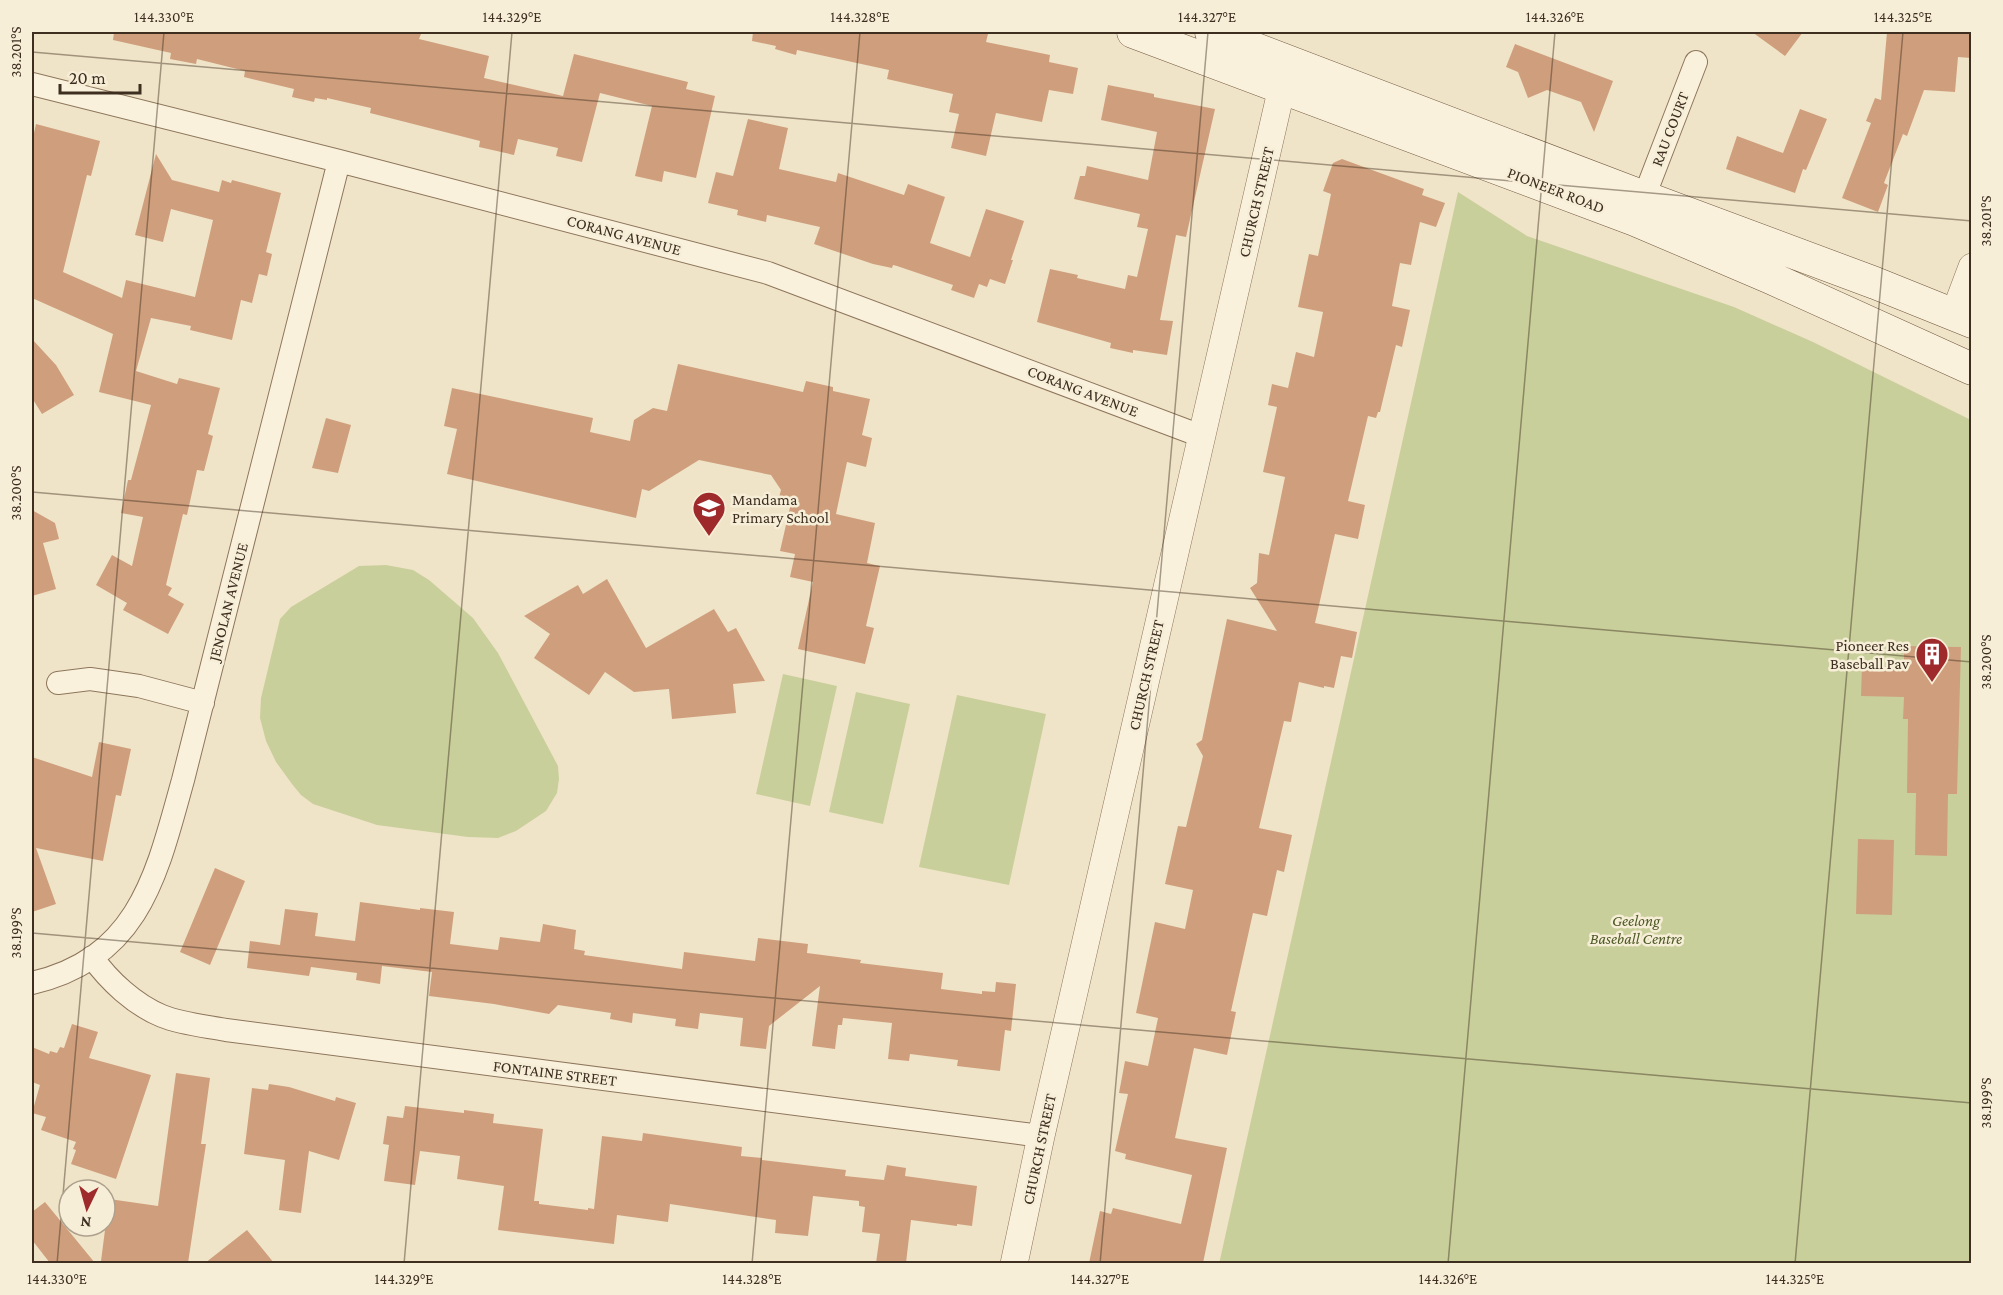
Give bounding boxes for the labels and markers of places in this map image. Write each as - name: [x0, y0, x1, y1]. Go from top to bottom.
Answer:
- school or university icon: Mandama Primary School: [691, 490, 727, 537]
- place label: Mandama Primary School: [732, 491, 829, 527]
- building icon: Pioneer Res Baseball Pav: [1914, 636, 1950, 683]
- place label: Pioneer Res Baseball Pav: [1830, 637, 1910, 672]

